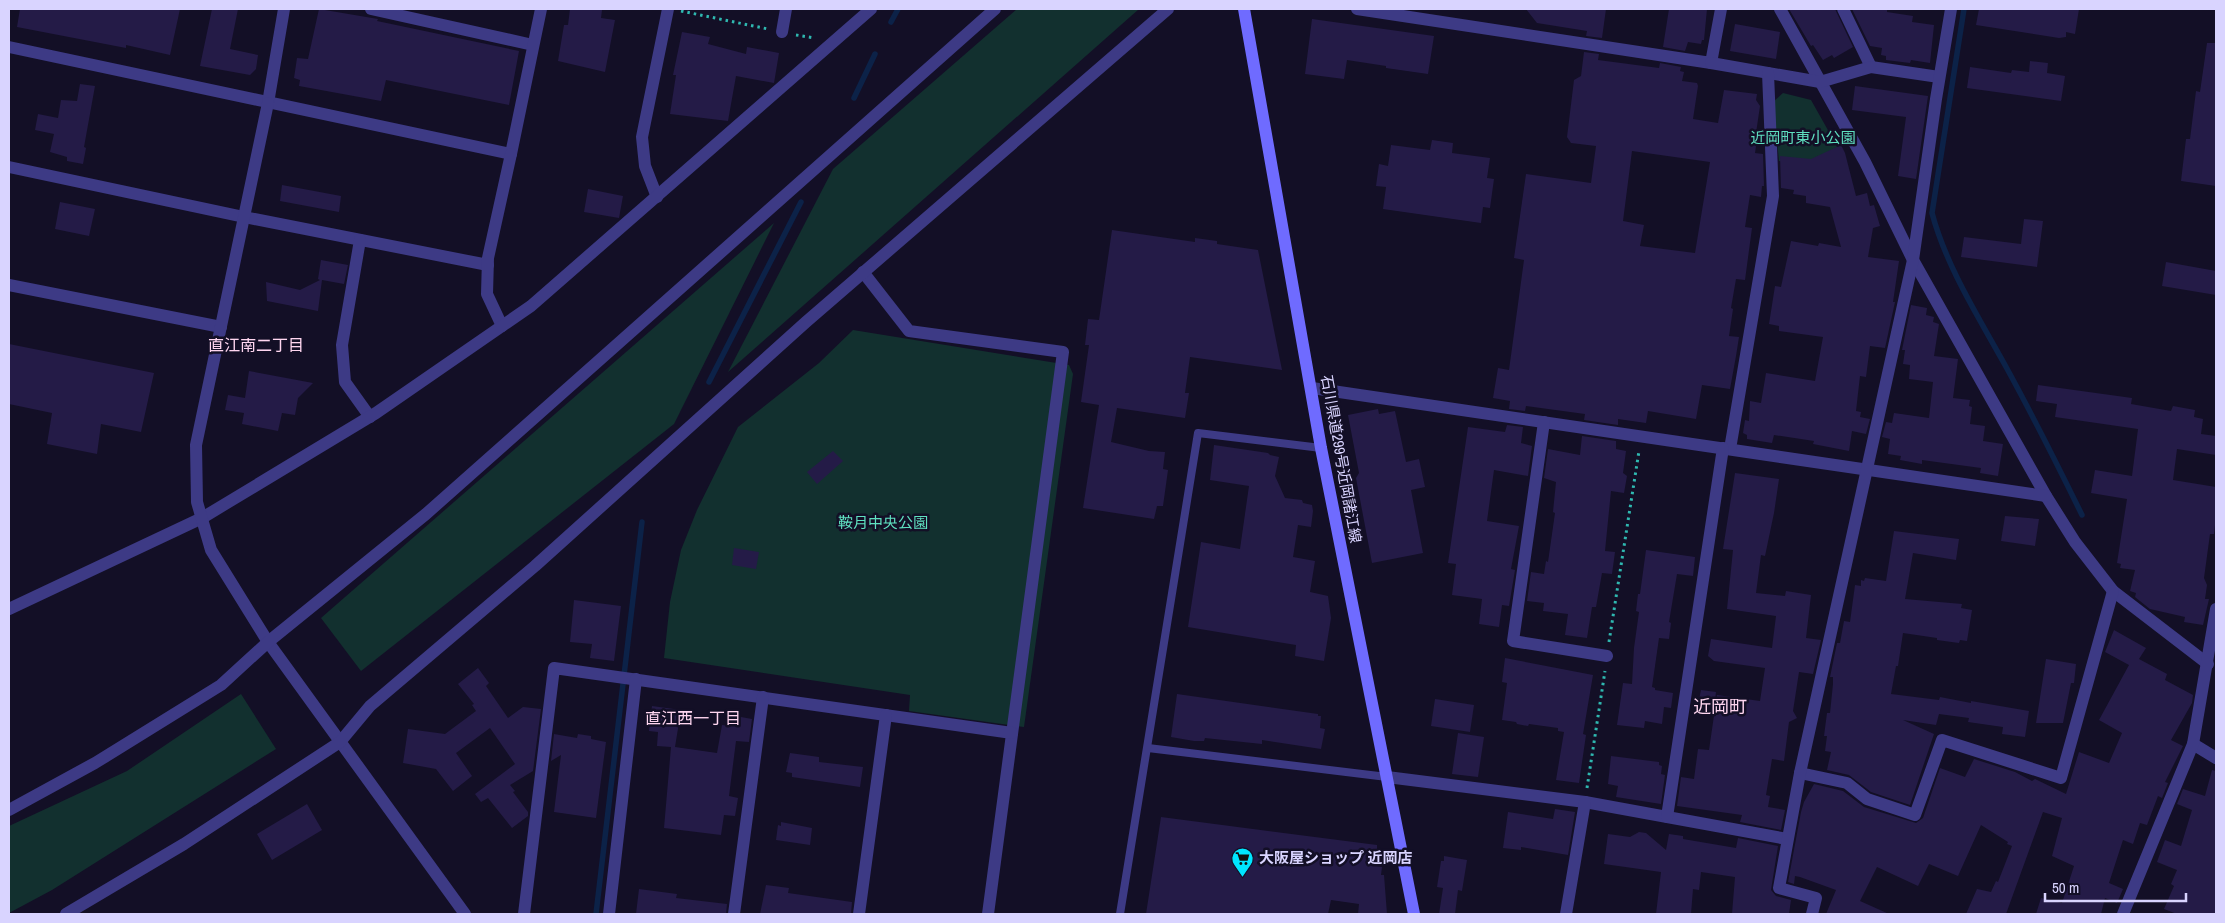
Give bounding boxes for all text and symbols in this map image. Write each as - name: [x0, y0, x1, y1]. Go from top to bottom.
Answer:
- park label: 近岡町東小公園: [1750, 127, 1856, 148]
- district label: 直江南二丁目: [208, 334, 304, 356]
- street label: 石川県道299号近岡諸江線: [1316, 373, 1367, 545]
- park label: 鞍月中央公園: [838, 512, 928, 533]
- district label: 近岡町: [1693, 694, 1747, 719]
- district label: 直江西一丁目: [645, 707, 741, 729]
- supermarket icon: 大阪屋ショップ 近岡店: [1231, 846, 1255, 877]
- place label: 大阪屋ショップ 近岡店: [1259, 847, 1412, 868]
- scale bar: [2045, 870, 2186, 902]
- text: 50 m: [2052, 877, 2079, 898]

